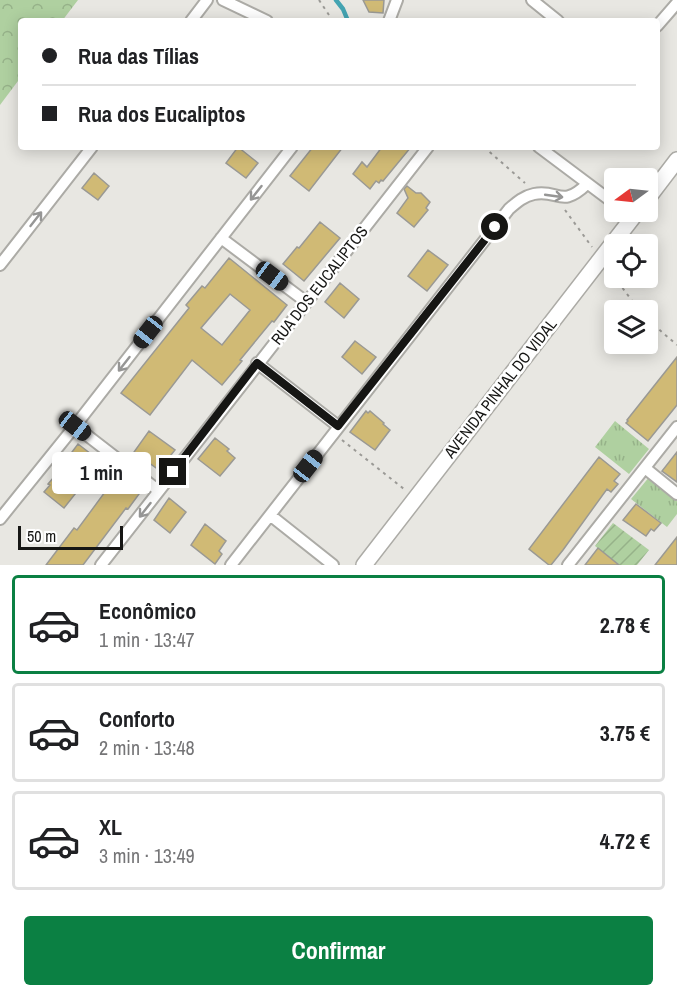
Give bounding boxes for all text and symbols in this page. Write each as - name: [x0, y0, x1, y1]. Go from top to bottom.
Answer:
- text: Rua das Tílias: [78, 41, 199, 71]
- text: Rua dos Eucaliptos: [78, 99, 245, 129]
- north arrow: [604, 168, 658, 222]
- map controls: [604, 168, 658, 354]
- one-way arrow: [250, 185, 263, 201]
- one-way arrow: [544, 190, 563, 201]
- one-way arrow: [30, 212, 42, 228]
- route start: [481, 213, 508, 240]
- street label: RUA DOS EUCALIPTOS: [266, 221, 373, 349]
- button: locate: [604, 234, 658, 288]
- car: [252, 258, 292, 294]
- button: layers: [604, 300, 658, 354]
- car: [130, 312, 166, 352]
- street label: AVENIDA PINHAL DO VIDAL: [438, 313, 562, 463]
- one-way arrow: [117, 355, 130, 371]
- car: [55, 408, 95, 444]
- car: [290, 446, 326, 486]
- callout: 1 min: [53, 451, 152, 493]
- route end: [159, 458, 186, 485]
- text: 1 min: [80, 459, 123, 486]
- one-way arrow: [138, 501, 151, 517]
- scale bar: [18, 523, 123, 550]
- text: 50 m: [27, 525, 56, 547]
- text: Econômico: [99, 596, 196, 626]
- icon: car: [27, 598, 81, 652]
- text: 2.78 €: [600, 610, 650, 640]
- text: 1 min · 13:47: [99, 626, 195, 653]
- text: Conforto: [99, 704, 175, 734]
- icon: car: [27, 706, 81, 760]
- text: 3.75 €: [600, 718, 650, 748]
- text: 2 min · 13:48: [99, 734, 195, 761]
- text: XL: [99, 812, 122, 842]
- icon: car: [27, 814, 81, 868]
- text: 4.72 €: [600, 826, 650, 856]
- text: 3 min · 13:49: [99, 842, 195, 869]
- button: Confirmar: [24, 916, 653, 985]

